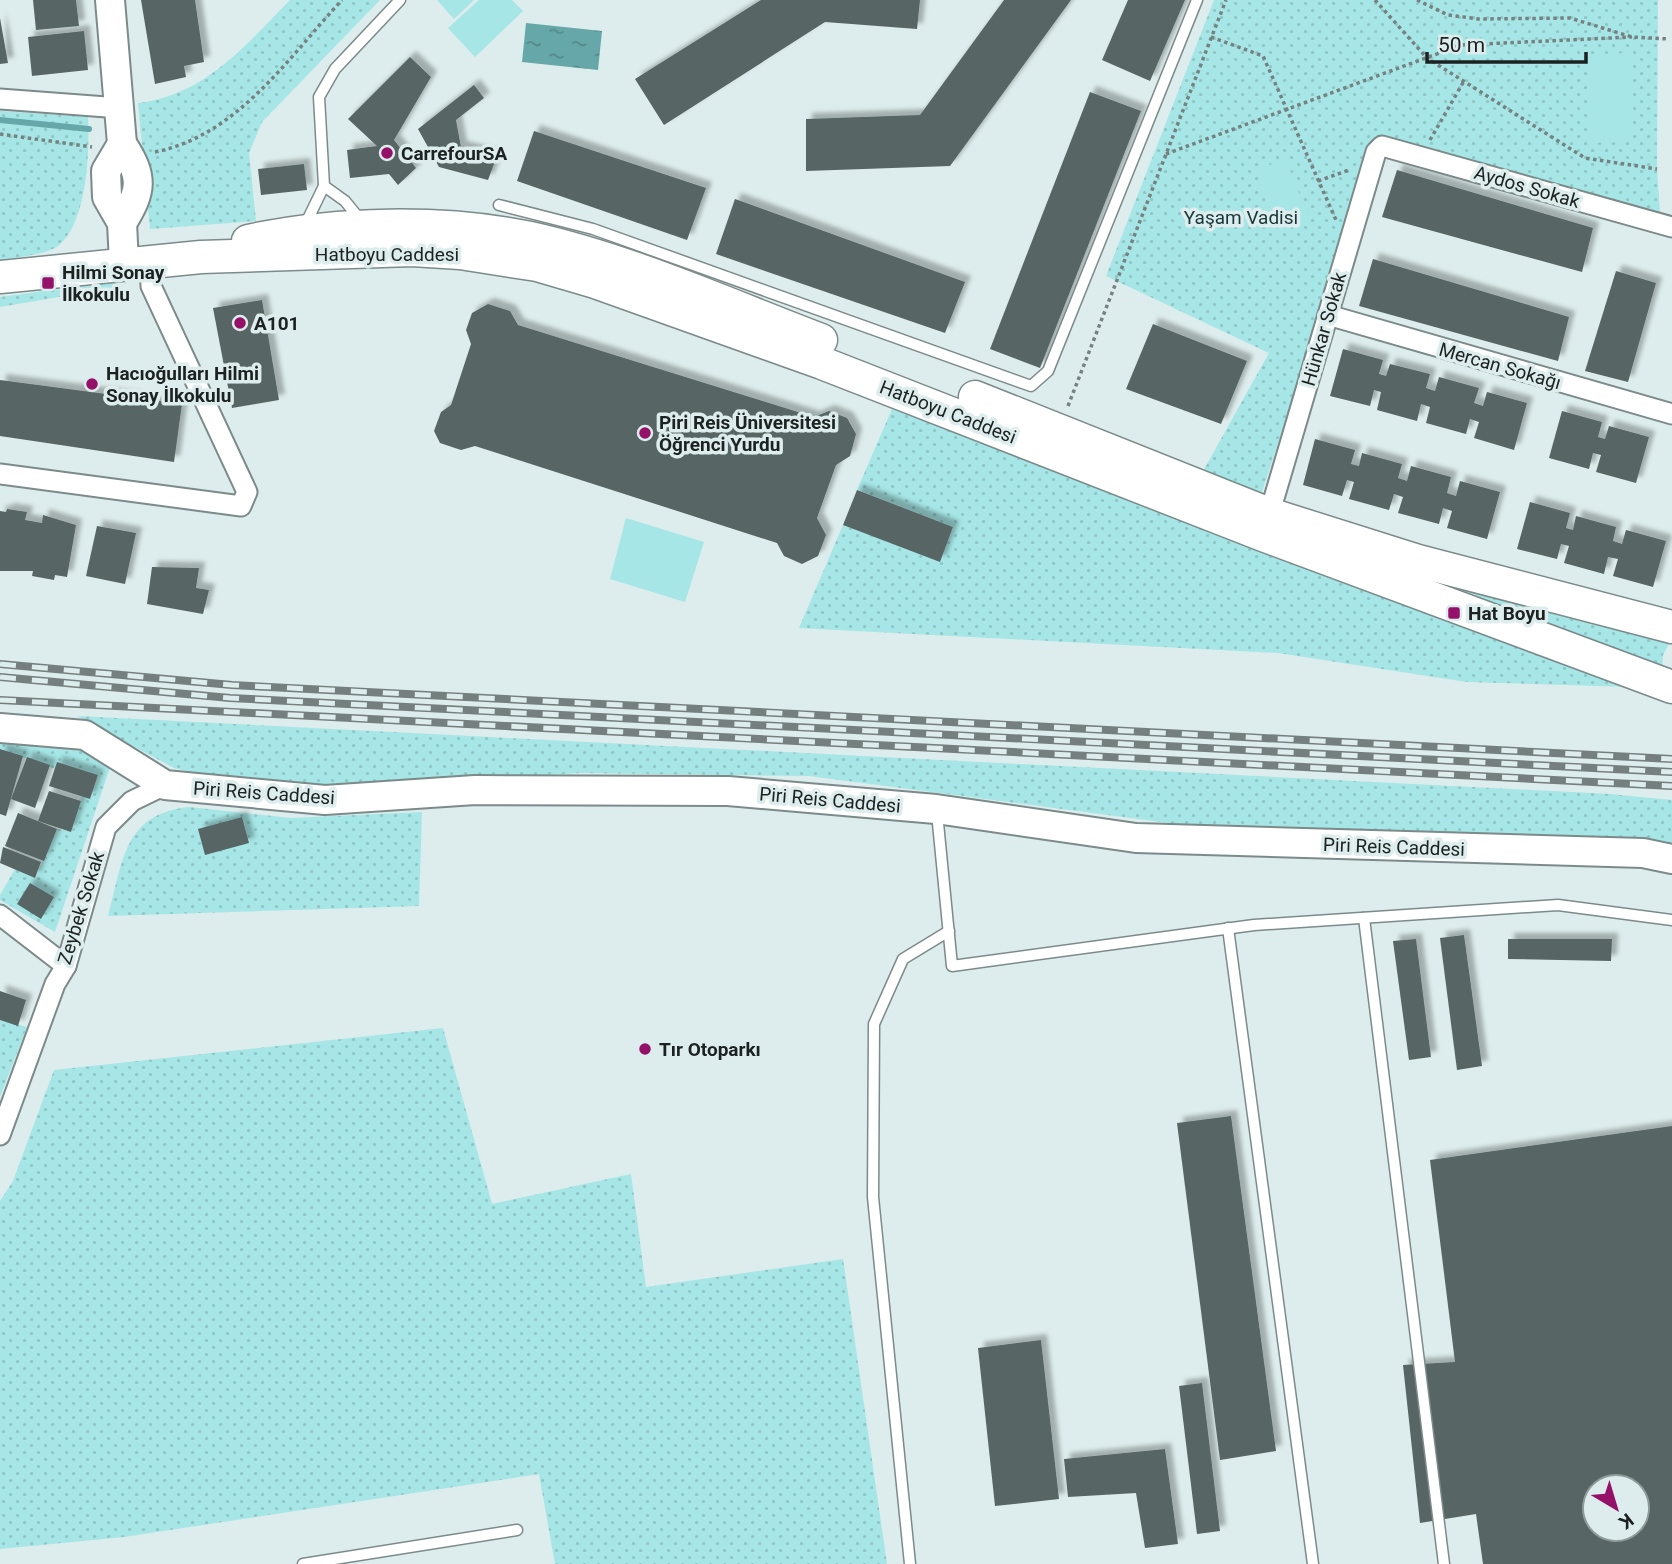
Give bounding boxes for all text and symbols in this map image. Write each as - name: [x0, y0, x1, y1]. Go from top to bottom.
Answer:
- scale bar: [1427, 21, 1586, 65]
- text: 50 m: [1438, 33, 1485, 57]
- place label: CarrefourSA: [401, 142, 507, 165]
- marker: CarrefourSA: [379, 145, 395, 161]
- street label: Aydos Sokak: [1472, 161, 1583, 213]
- park label: Yaşam Vadisi: [1184, 206, 1298, 229]
- street label: Hatboyu Caddesi: [315, 243, 459, 266]
- place label: Hilmi Sonay İlkokulu: [62, 261, 165, 306]
- street label: Hünkar Sokak: [1297, 269, 1351, 389]
- marker: Hilmi Sonay İlkokulu: [40, 275, 56, 291]
- place label: A101: [254, 312, 299, 335]
- marker: A101: [232, 315, 248, 331]
- street label: Mercan Sokağı: [1436, 338, 1564, 394]
- place label: Hacıoğulları Hilmi Sonay İlkokulu: [106, 362, 259, 407]
- street label: Hatboyu Caddesi: [877, 375, 1019, 449]
- marker: Hacıoğulları Hilmi Sonay İlkokulu: [84, 376, 100, 392]
- place label: Piri Reis Üniversitesi Öğrenci Yurdu: [659, 411, 836, 456]
- marker: Piri Reis Üniversitesi Öğrenci Yurdu: [637, 425, 653, 441]
- place label: Hat Boyu: [1468, 602, 1546, 625]
- marker: Hat Boyu: [1446, 605, 1462, 621]
- street label: Piri Reis Caddesi: [192, 777, 336, 809]
- street label: Piri Reis Caddesi: [758, 782, 902, 818]
- street label: Piri Reis Caddesi: [1323, 833, 1465, 861]
- street label: Zeybek Sokak: [53, 848, 109, 967]
- place label: Tır Otoparkı: [659, 1038, 761, 1061]
- marker: Tır Otoparkı: [637, 1041, 653, 1057]
- north arrow: [1581, 1473, 1651, 1543]
- text: K: [1614, 1508, 1638, 1534]

